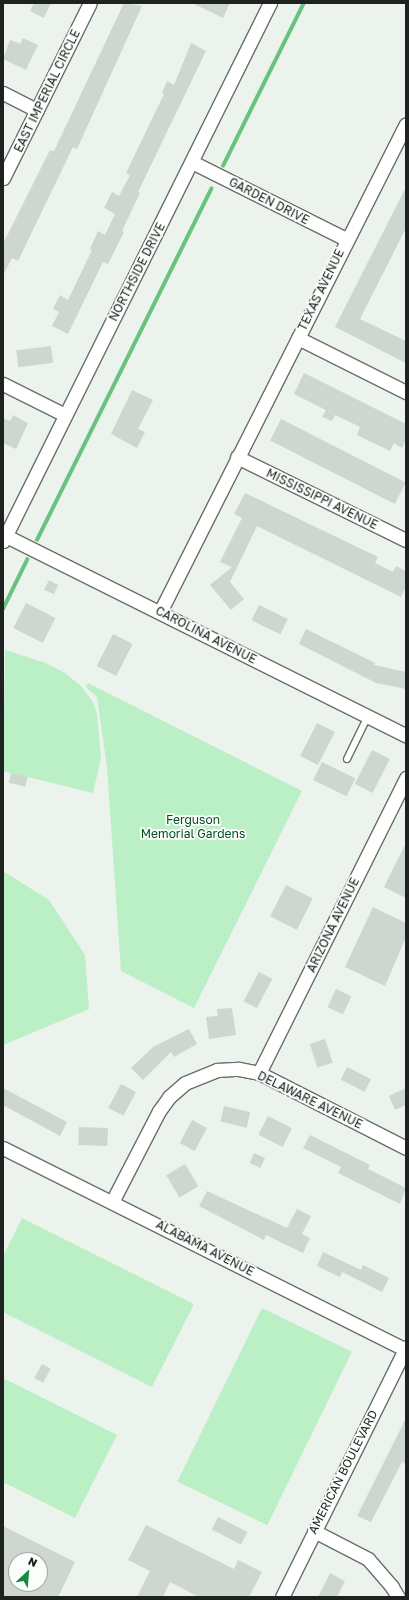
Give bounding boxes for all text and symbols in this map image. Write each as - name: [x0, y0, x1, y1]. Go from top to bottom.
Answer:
- street label: EAST IMPERIAL CIRCLE: [11, 27, 83, 155]
- street label: GARDEN DRIVE: [227, 175, 311, 227]
- street label: NORTHSIDE DRIVE: [106, 220, 168, 324]
- street label: TEXAS AVENUE: [295, 247, 347, 333]
- street label: MISSISSIPPI AVENUE: [264, 466, 380, 532]
- street label: CAROLINA AVENUE: [153, 603, 259, 667]
- park label: Ferguson Memorial Gardens: [141, 813, 245, 841]
- street label: ARIZONA AVENUE: [304, 875, 362, 975]
- street label: DELAWARE AVENUE: [255, 1068, 365, 1132]
- street label: ALABAMA AVENUE: [154, 1217, 256, 1279]
- street label: AMERICAN BOULEVARD: [305, 1408, 381, 1536]
- north arrow: [8, 1552, 48, 1592]
- text: N: [26, 1554, 40, 1569]

